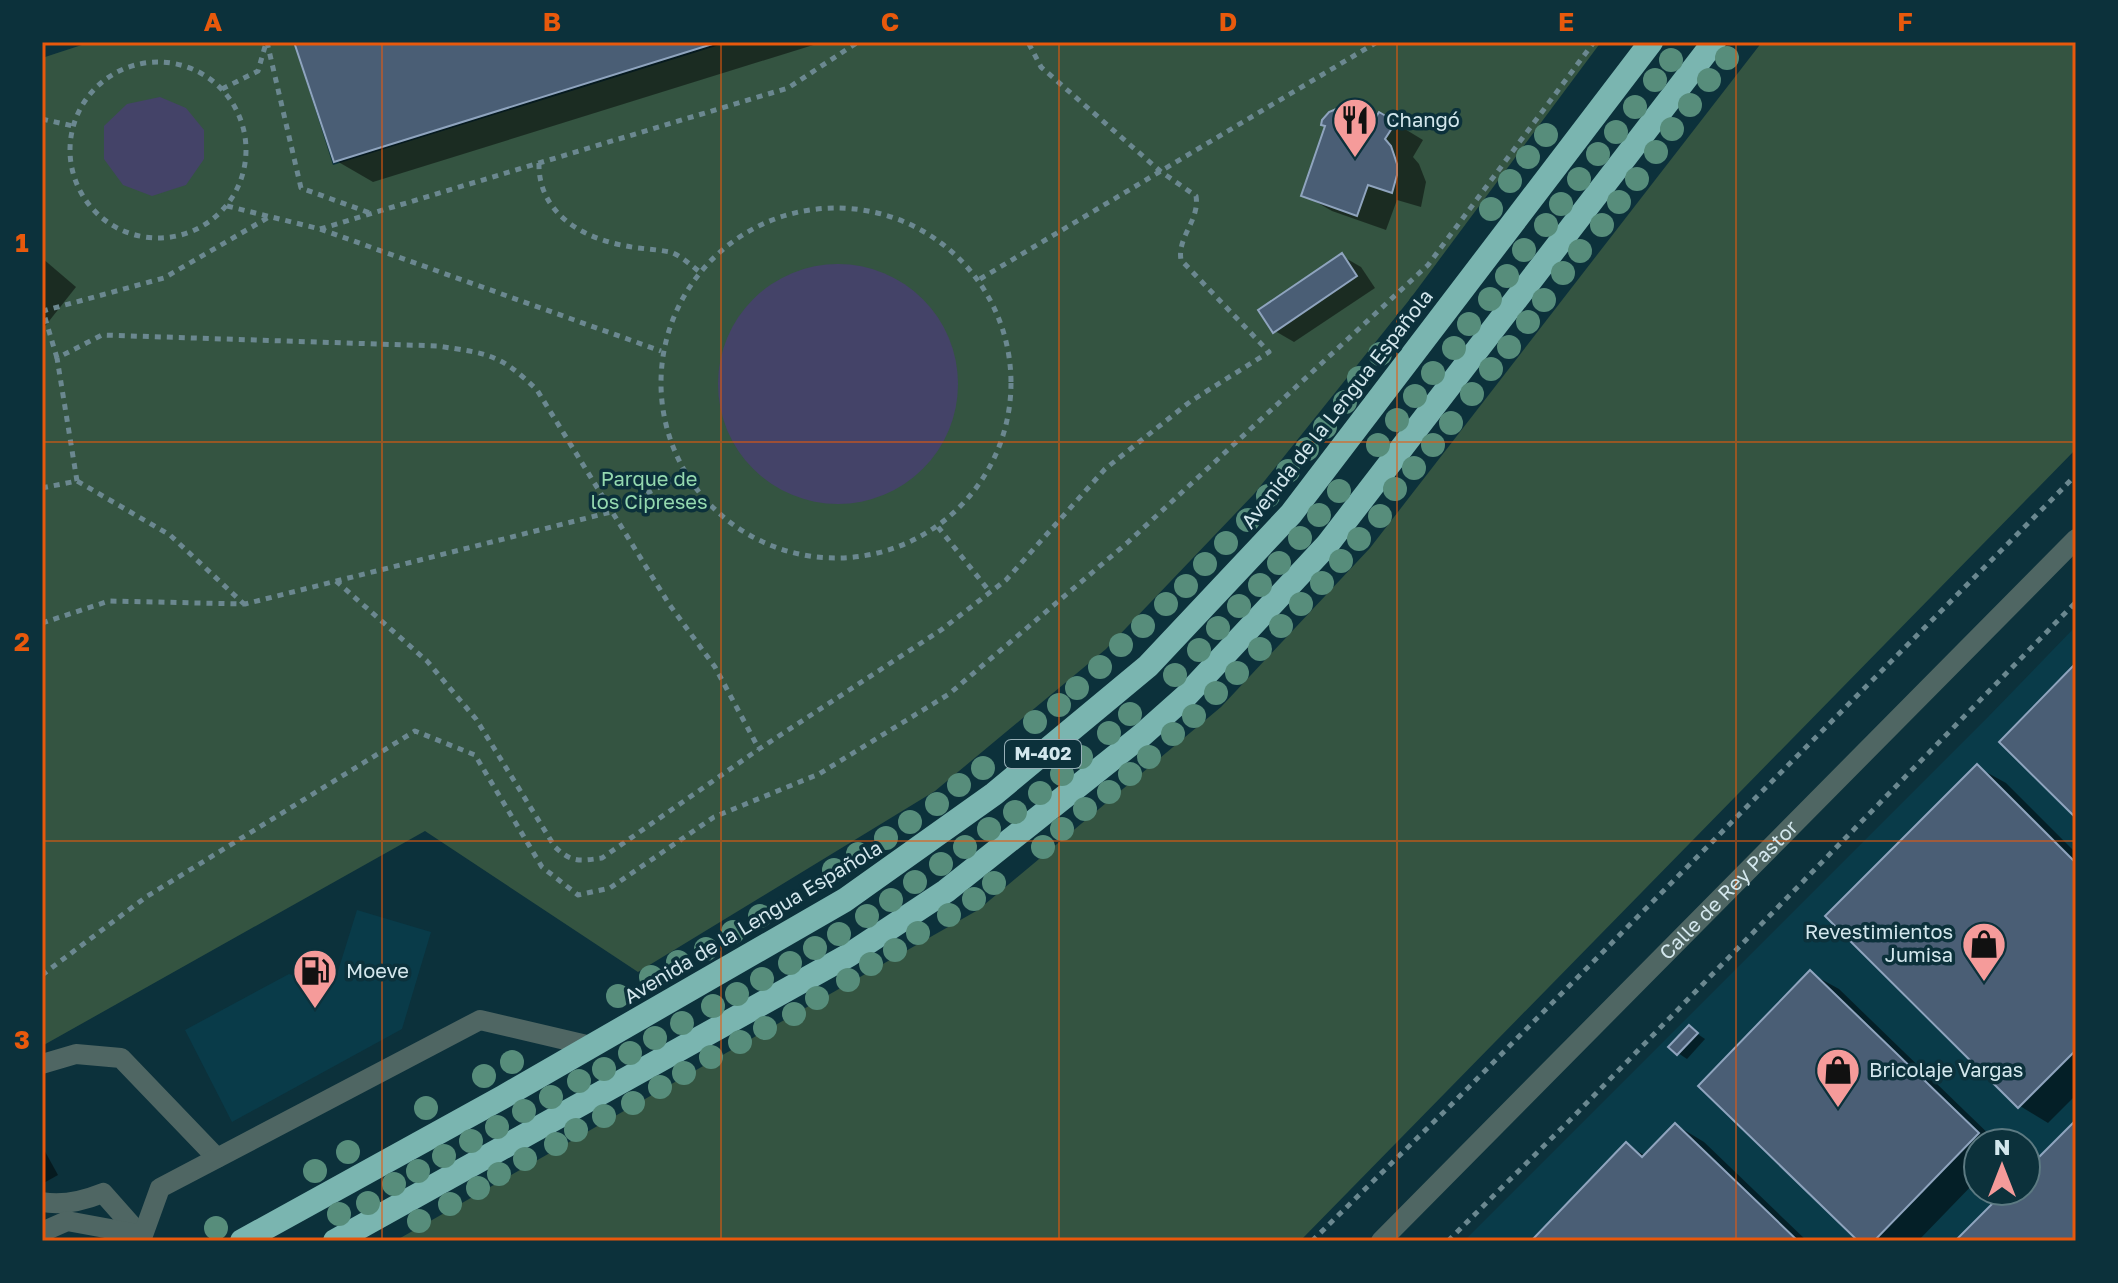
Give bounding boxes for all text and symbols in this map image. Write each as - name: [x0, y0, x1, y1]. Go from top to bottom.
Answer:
- text: A: [204, 6, 223, 37]
- text: B: [543, 6, 561, 37]
- text: C: [881, 6, 899, 37]
- text: D: [1219, 6, 1237, 37]
- text: E: [1558, 6, 1574, 37]
- text: F: [1897, 6, 1913, 37]
- restaurant icon: Changó: [1331, 96, 1379, 159]
- place label: Changó: [1386, 107, 1460, 131]
- text: 1: [15, 227, 29, 258]
- street label: Avenida de la Lengua Española: [1235, 284, 1437, 533]
- park label: Parque de los Cipreses: [590, 466, 708, 513]
- text: 2: [14, 626, 30, 657]
- road number: M-402: [1005, 740, 1081, 768]
- street label: Calle de Rey Pastor: [1654, 814, 1802, 964]
- street label: Avenida de la Lengua Española: [619, 834, 886, 1008]
- place label: Revestimientos Jumisa: [1805, 919, 1953, 966]
- shop icon: Revestimientos Jumisa: [1960, 920, 2008, 983]
- fuel station icon: Moeve: [291, 947, 339, 1010]
- place label: Moeve: [346, 958, 409, 982]
- text: 3: [14, 1024, 30, 1055]
- shop icon: Bricolaje Vargas: [1814, 1046, 1862, 1109]
- place label: Bricolaje Vargas: [1869, 1057, 2023, 1081]
- north arrow: [1962, 1127, 2042, 1207]
- text: N: [1994, 1133, 2010, 1160]

